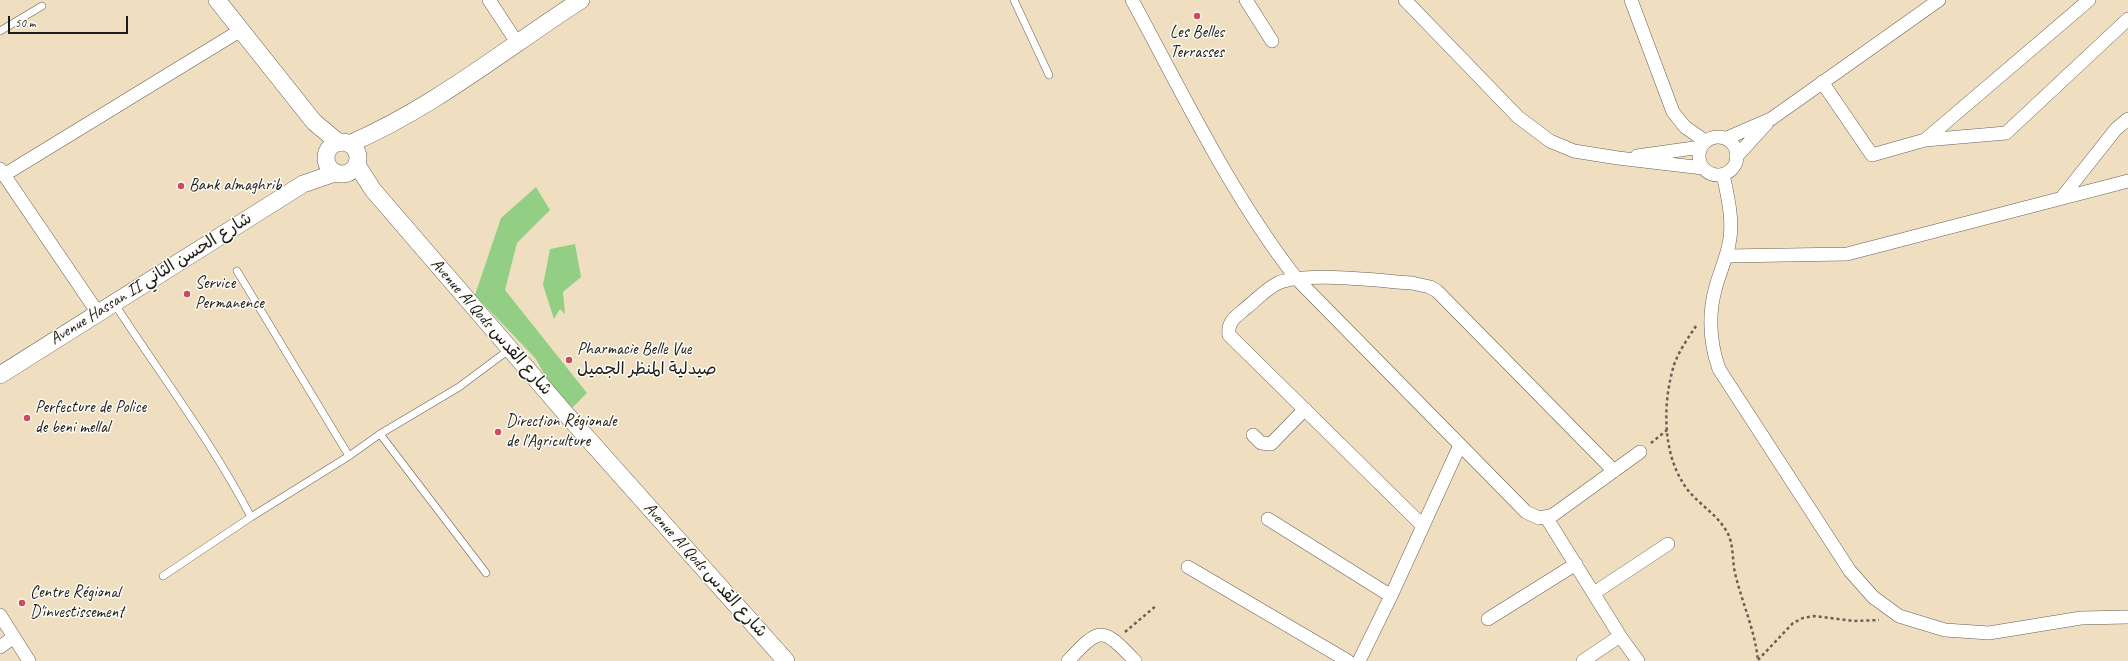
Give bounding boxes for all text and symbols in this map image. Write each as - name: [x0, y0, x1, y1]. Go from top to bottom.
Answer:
- scale bar: [10, 8, 130, 34]
- marker: Les Belles Terrasses: [1192, 11, 1202, 21]
- text: 50 m: [15, 15, 35, 31]
- place label: Les Belles Terrasses: [1170, 23, 1224, 63]
- place label: Bank almaghrib: [189, 176, 281, 196]
- marker: Bank almaghrib: [176, 181, 186, 191]
- street label: Avenue Hassan II شارع الحسن الثاني: [46, 208, 256, 350]
- street label: Avenue Al Qods شارع القدس: [426, 254, 556, 400]
- place label: Service Permanence: [195, 274, 264, 314]
- marker: Service Permanence: [182, 289, 192, 299]
- place label: Pharmacie Belle Vue صيدلية المنظر الجميل: [577, 340, 717, 380]
- marker: Pharmacie Belle Vue صيدلية المنظر الجميل: [564, 355, 574, 365]
- place label: Perfecture de Police de beni mellal: [35, 398, 146, 438]
- place label: Direction Régionale de l'Agriculture: [506, 412, 616, 452]
- marker: Perfecture de Police de beni mellal: [22, 413, 32, 423]
- marker: Direction Régionale de l'Agriculture: [493, 427, 503, 437]
- street label: Avenue Al Qods شارع القدس: [639, 498, 771, 642]
- place label: Centre Régional D'investissement: [30, 583, 124, 623]
- marker: Centre Régional D'investissement: [17, 598, 27, 608]

